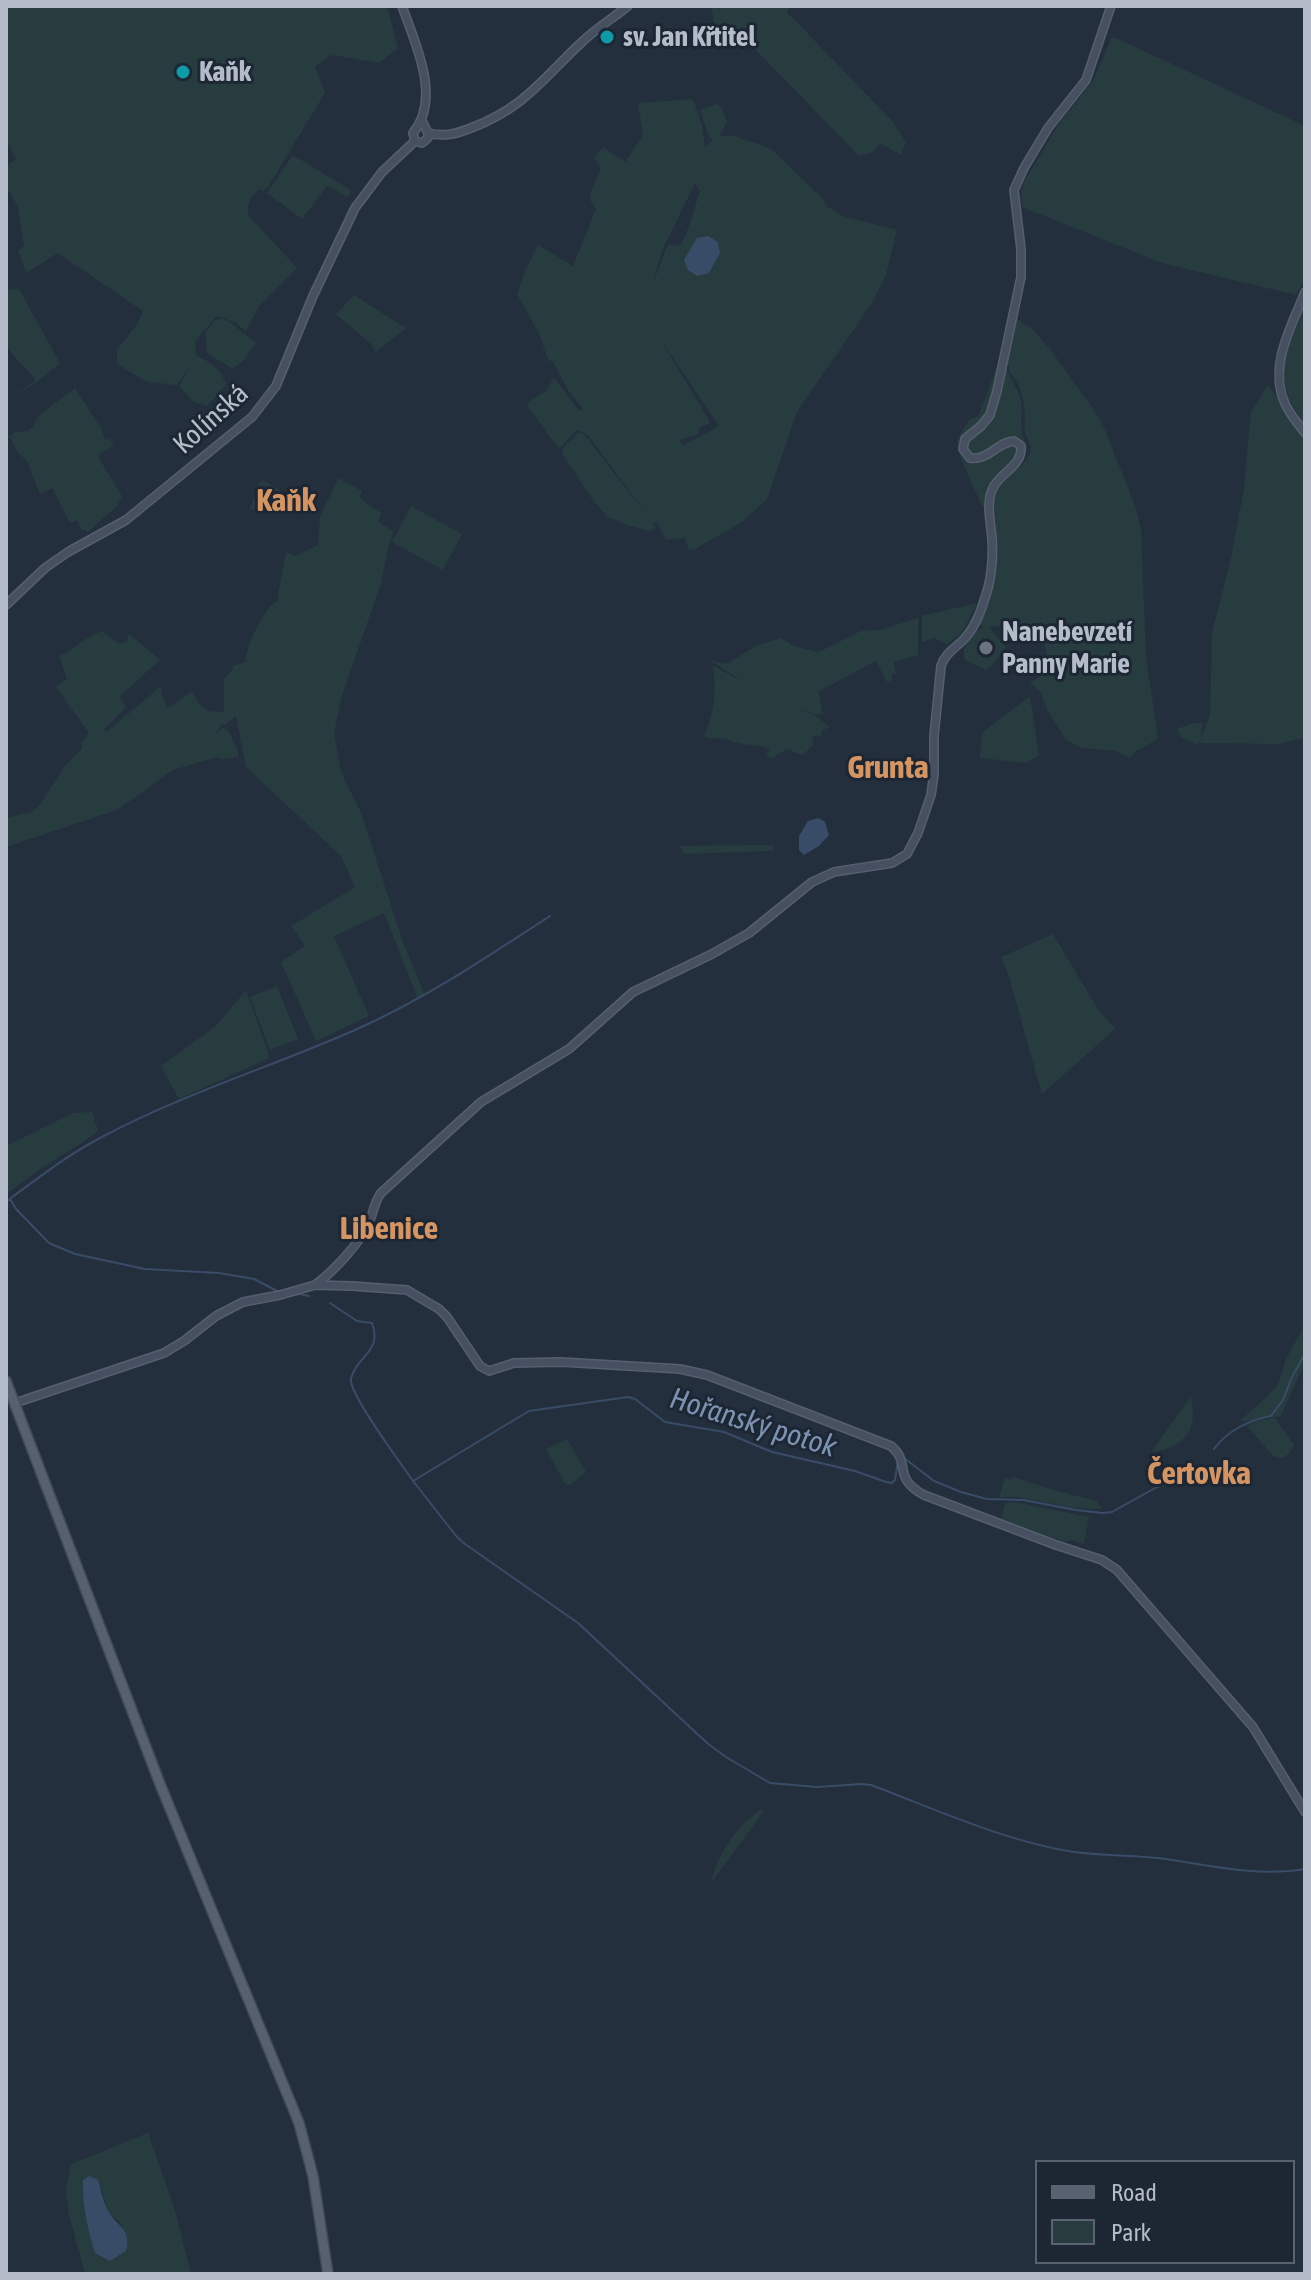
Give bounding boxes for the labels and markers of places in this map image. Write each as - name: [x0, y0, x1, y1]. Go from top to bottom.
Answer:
- place label: sv. Jan Křtitel: [623, 20, 756, 54]
- marker: sv. Jan Křtitel: [598, 28, 616, 46]
- place label: Kaňk: [199, 55, 251, 89]
- marker: Kaňk: [174, 63, 192, 81]
- place label: Nanebevzetí Panny Marie: [1002, 615, 1132, 681]
- marker: Nanebevzetí Panny Marie: [977, 639, 995, 657]

